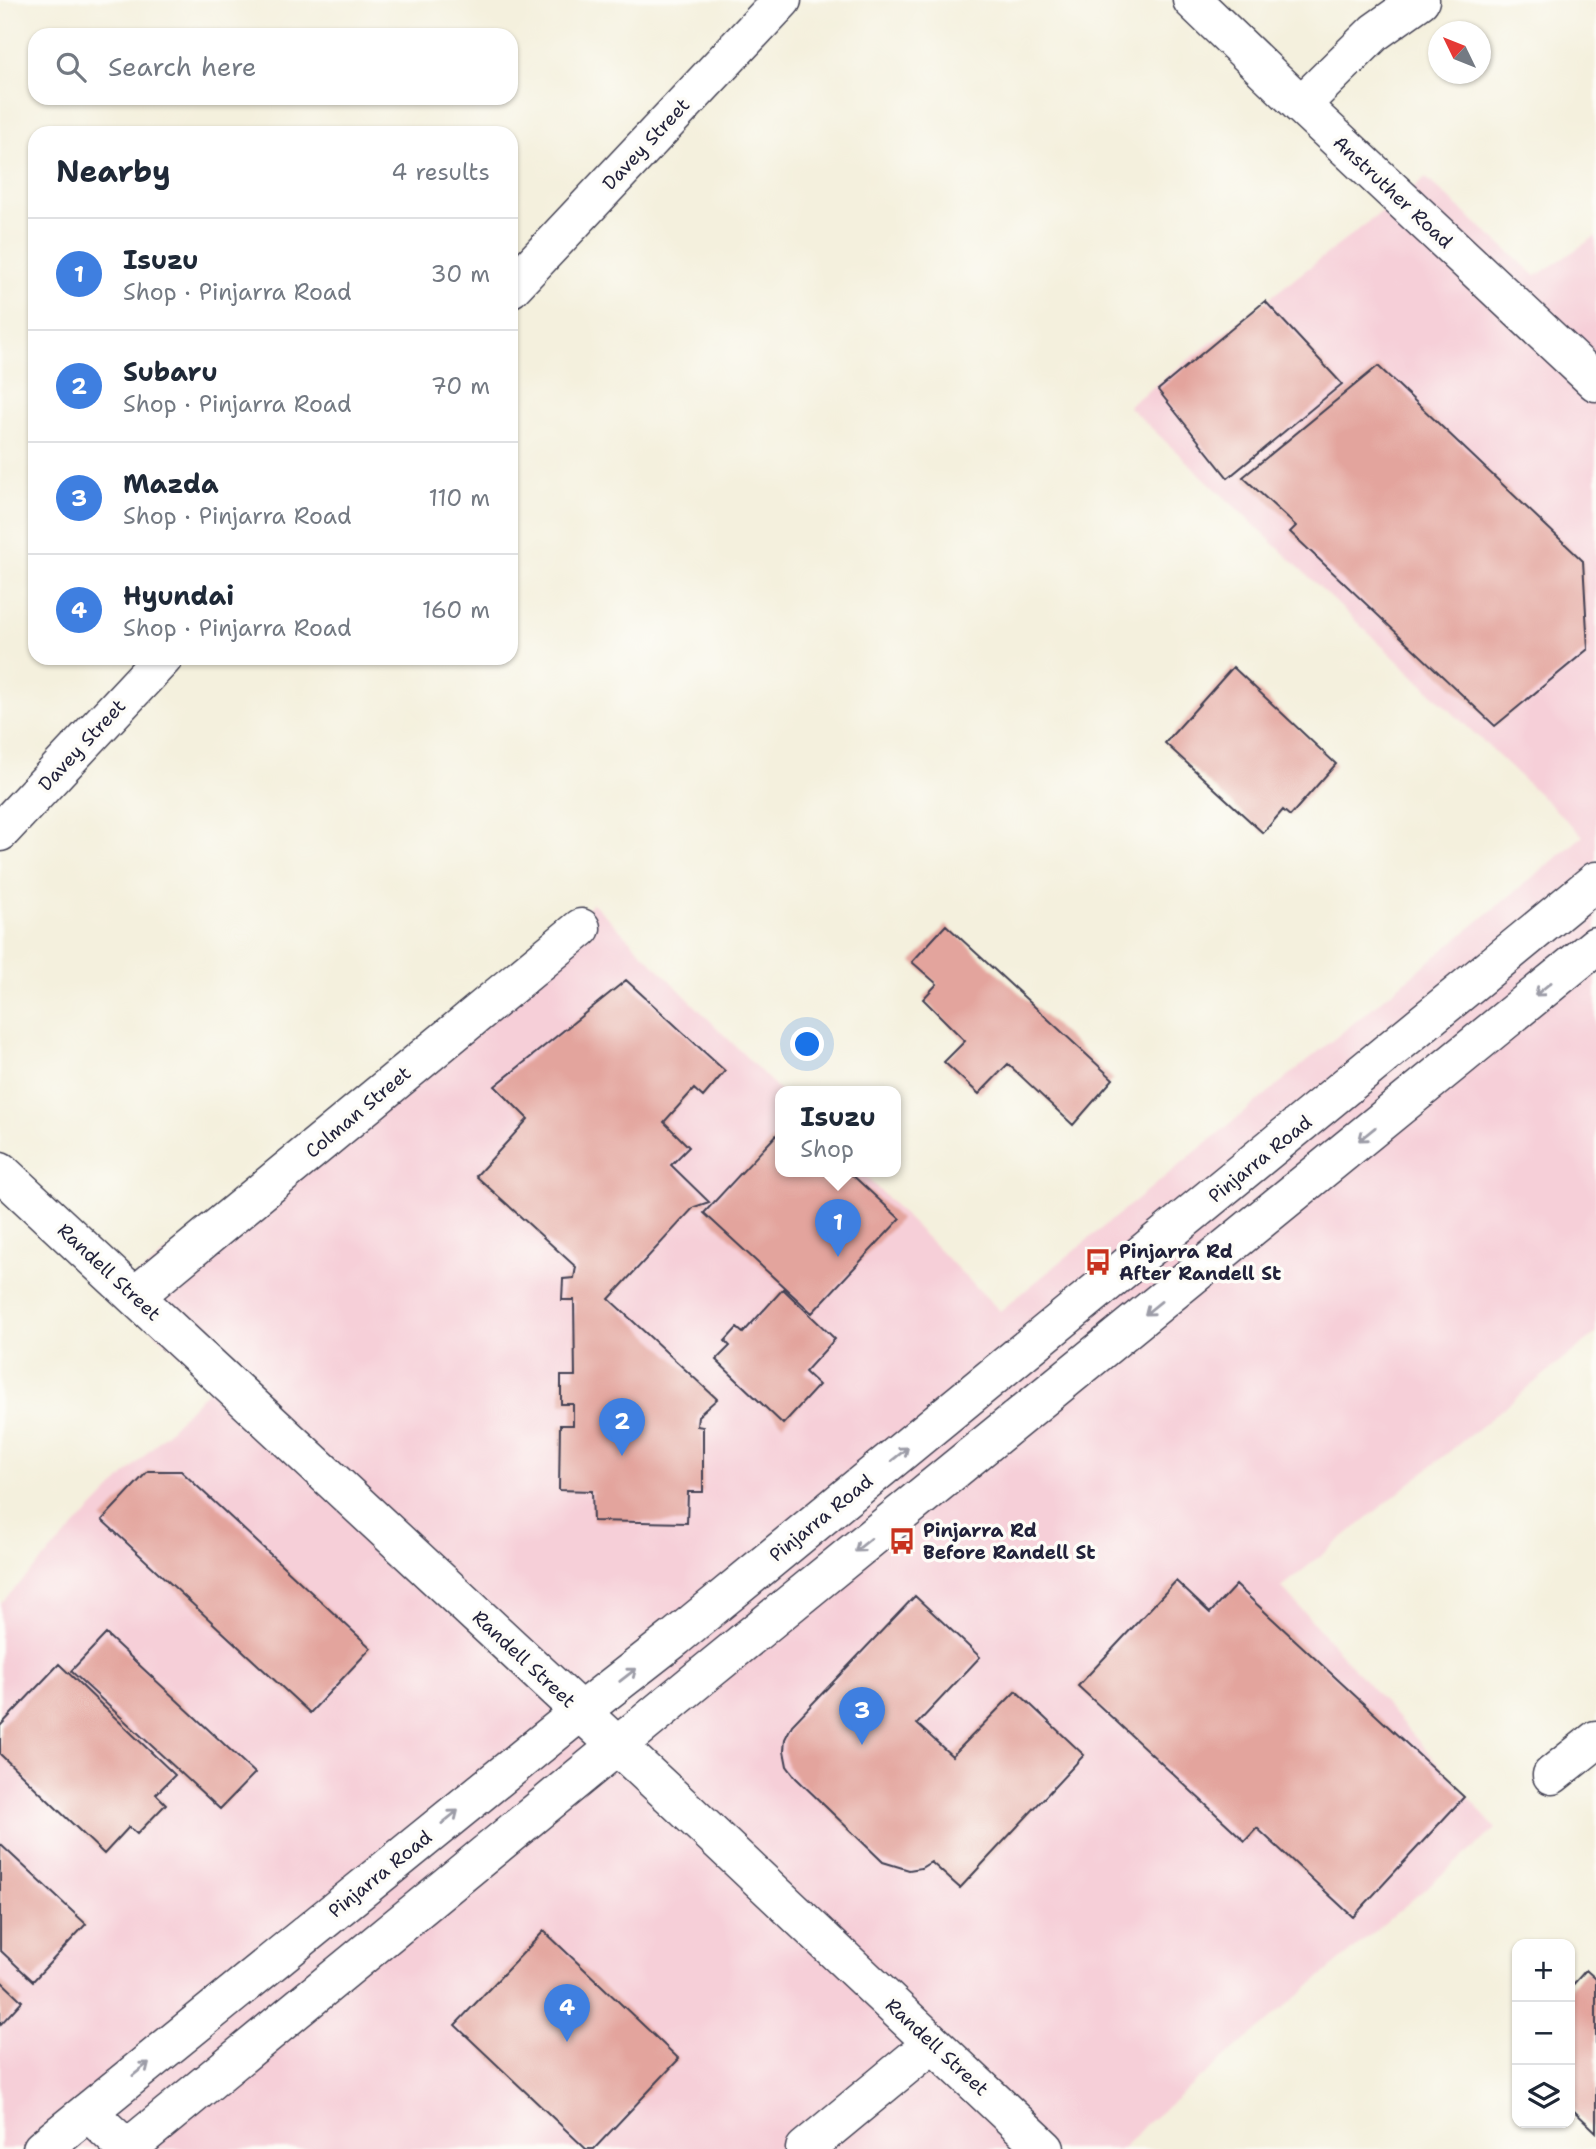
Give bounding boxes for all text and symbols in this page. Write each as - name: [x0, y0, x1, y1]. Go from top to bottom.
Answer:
- north arrow: [1428, 21, 1491, 84]
- search box: [28, 28, 518, 105]
- icon: search: [52, 48, 90, 86]
- text: Search here: [108, 49, 257, 84]
- street label: Davey Street: [597, 93, 695, 195]
- street label: Anstruther Road: [1328, 130, 1458, 254]
- text: Nearby: [56, 151, 171, 192]
- text: 4 results: [391, 157, 490, 187]
- text: Isuzu: [123, 242, 199, 277]
- text: 1: [74, 259, 84, 289]
- text: 30 m: [431, 259, 490, 289]
- text: Shop · Pinjarra Road: [123, 277, 352, 307]
- text: Subaru: [123, 354, 218, 389]
- text: 2: [71, 371, 87, 401]
- text: 70 m: [431, 371, 490, 401]
- text: Shop · Pinjarra Road: [123, 389, 352, 419]
- text: Mazda: [123, 466, 219, 501]
- text: 3: [71, 483, 87, 513]
- text: 110 m: [428, 483, 490, 513]
- text: Shop · Pinjarra Road: [123, 501, 352, 531]
- text: Hyundai: [123, 578, 234, 613]
- text: 4: [71, 595, 87, 625]
- text: 160 m: [422, 595, 490, 625]
- text: Shop · Pinjarra Road: [123, 613, 352, 643]
- street label: Davey Street: [33, 694, 131, 796]
- one-way arrow: [1535, 982, 1553, 997]
- your location: [790, 1027, 824, 1061]
- street label: Colman Street: [300, 1060, 416, 1164]
- popup: [775, 1086, 901, 1177]
- text: Isuzu: [800, 1099, 876, 1134]
- street label: Pinjarra Road: [1203, 1110, 1317, 1208]
- one-way arrow: [1359, 1126, 1377, 1141]
- text: Shop: [800, 1134, 854, 1164]
- pin: 1: [815, 1199, 861, 1257]
- street label: Randell Street: [52, 1218, 166, 1326]
- place label: Pinjarra Rd After Randell St: [1119, 1239, 1281, 1286]
- bus stop icon: Pinjarra Rd After Randell St: [1083, 1247, 1113, 1277]
- one-way arrow: [1144, 1300, 1162, 1316]
- pin: 2: [599, 1398, 645, 1456]
- one-way arrow: [890, 1447, 908, 1462]
- street label: Pinjarra Road: [764, 1469, 878, 1567]
- place label: Pinjarra Rd Before Randell St: [923, 1518, 1096, 1565]
- bus stop icon: Pinjarra Rd Before Randell St: [887, 1526, 917, 1556]
- one-way arrow: [854, 1537, 872, 1553]
- street label: Randell Street: [467, 1605, 581, 1713]
- one-way arrow: [618, 1667, 636, 1682]
- pin: 3: [839, 1687, 885, 1745]
- one-way arrow: [441, 1809, 459, 1825]
- street label: Pinjarra Road: [323, 1825, 437, 1923]
- map controls: [1512, 1939, 1575, 2128]
- button: +: [1512, 1939, 1575, 2002]
- pin: 4: [544, 1984, 590, 2042]
- street label: Randell Street: [880, 1993, 994, 2101]
- button: −: [1512, 2002, 1575, 2065]
- one-way arrow: [132, 2061, 150, 2077]
- button: layers: [1512, 2065, 1575, 2128]

